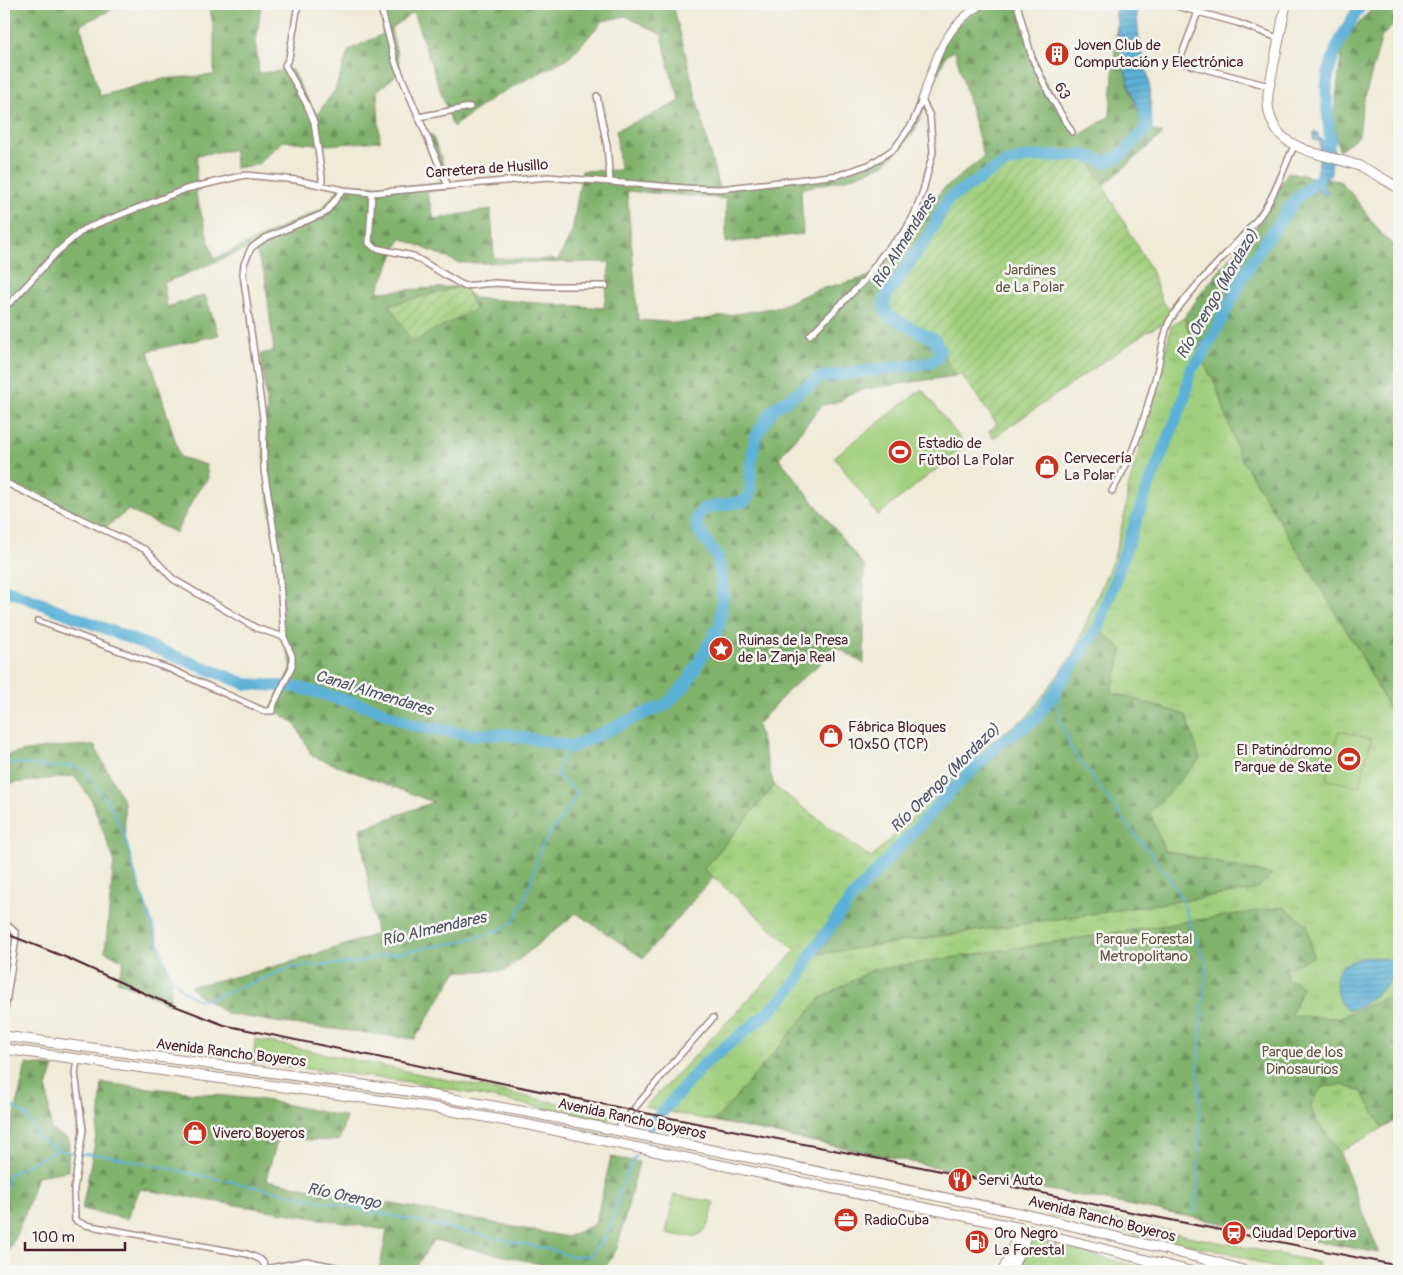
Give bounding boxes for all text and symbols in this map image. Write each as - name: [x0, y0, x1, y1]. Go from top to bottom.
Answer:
- place label: Joven Club de Computación y Electrónica: [1074, 36, 1243, 72]
- building icon: Joven Club de Computación y Electrónica: [1044, 41, 1070, 67]
- street label: 63: [1050, 79, 1074, 103]
- street label: Carretera de Husillo: [425, 155, 549, 183]
- water label: Río Almendares: [867, 189, 942, 291]
- water label: Río Orengo (Mordazo): [1172, 225, 1263, 362]
- park label: Jardines de La Polar: [995, 261, 1065, 297]
- place label: Estadio de Fútbol La Polar: [918, 434, 1015, 470]
- sports icon: Estadio de Fútbol La Polar: [887, 439, 913, 465]
- place label: Cervecería La Polar: [1064, 449, 1132, 485]
- shop icon: Cervecería La Polar: [1034, 454, 1060, 480]
- place label: Ruinas de la Presa de la Zanja Real: [738, 631, 848, 667]
- place icon: Ruinas de la Presa de la Zanja Real: [708, 636, 734, 662]
- water label: Canal Almendares: [313, 666, 437, 721]
- place label: Fábrica Bloques 10x50 (TCP): [848, 718, 946, 754]
- water label: Río Orengo (Mordazo): [886, 719, 1004, 837]
- shop icon: Fábrica Bloques 10x50 (TCP): [818, 723, 844, 749]
- place label: El Patinódromo Parque de Skate: [1234, 741, 1333, 777]
- sports icon: El Patinódromo Parque de Skate: [1336, 746, 1362, 772]
- water label: Río Almendares: [380, 907, 490, 951]
- park label: Parque Forestal Metropolitano: [1095, 930, 1193, 966]
- street label: Avenida Rancho Boyeros: [155, 1034, 307, 1072]
- park label: Parque de los Dinosaurios: [1261, 1043, 1343, 1079]
- street label: Avenida Rancho Boyeros: [556, 1094, 708, 1144]
- shop icon: Vivero Boyeros: [182, 1120, 208, 1146]
- place label: Vivero Boyeros: [212, 1124, 305, 1143]
- restaurant icon: Servi Auto: [947, 1167, 973, 1193]
- place label: Servi Auto: [978, 1171, 1043, 1190]
- water label: Río Orengo: [305, 1178, 384, 1214]
- street label: Avenida Rancho Boyeros: [1026, 1192, 1178, 1247]
- office icon: RadioCuba: [833, 1207, 859, 1233]
- place label: RadioCuba: [864, 1211, 929, 1230]
- scale bar: [25, 1220, 125, 1252]
- station icon: Ciudad Deportiva: [1221, 1220, 1247, 1246]
- place label: Oro Negro La Forestal: [994, 1224, 1065, 1260]
- place label: Ciudad Deportiva: [1252, 1224, 1357, 1243]
- text: 100 m: [32, 1228, 75, 1247]
- fuel station icon: Oro Negro La Forestal: [964, 1229, 990, 1255]

